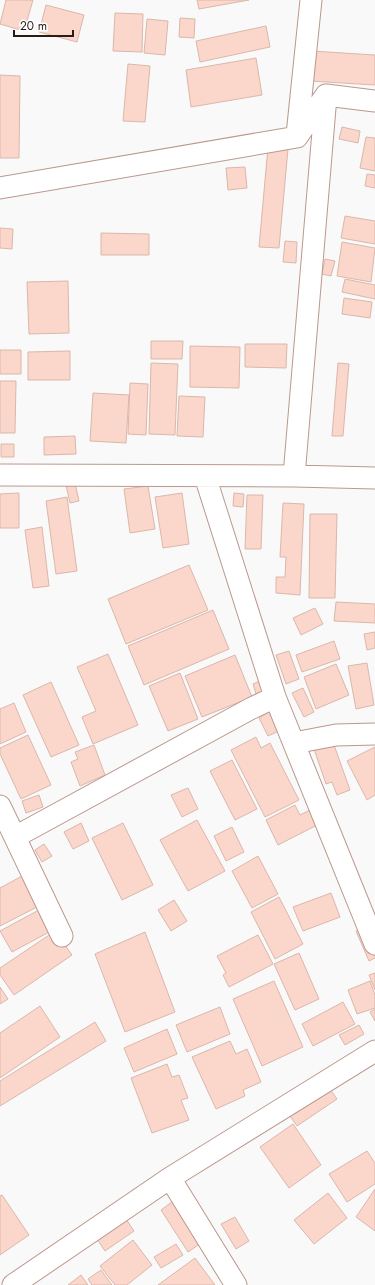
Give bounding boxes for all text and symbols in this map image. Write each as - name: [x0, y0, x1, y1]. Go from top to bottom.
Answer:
- scale bar: [14, 12, 73, 38]
- text: 20 m: [20, 17, 47, 35]

